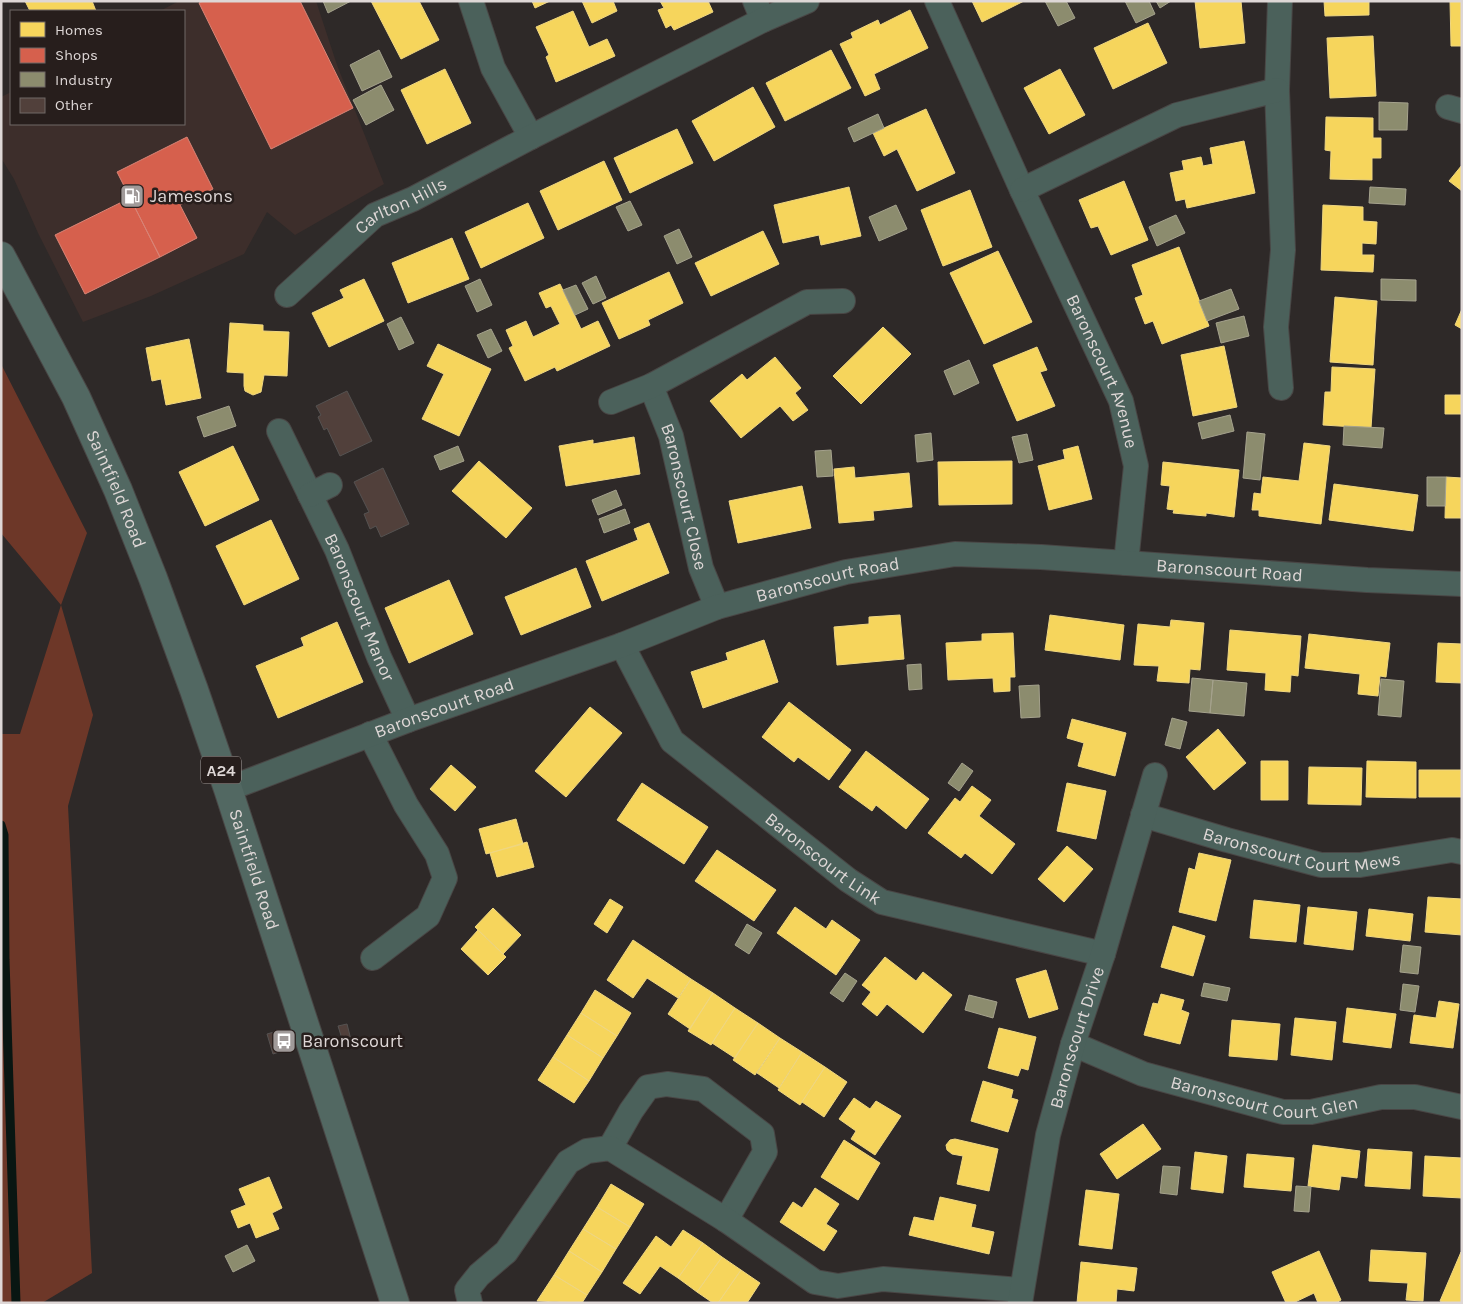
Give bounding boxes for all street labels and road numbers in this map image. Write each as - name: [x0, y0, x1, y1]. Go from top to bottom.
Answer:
- street label: Carlton Hills: [350, 172, 450, 239]
- street label: Baronscourt Avenue: [1061, 291, 1143, 450]
- street label: Baronscourt Close: [656, 420, 712, 572]
- street label: Saintfield Road: [81, 426, 151, 551]
- street label: Baronscourt Manor: [320, 530, 400, 685]
- street label: Baronscourt Road: [753, 552, 901, 607]
- street label: Baronscourt Road: [1155, 554, 1304, 586]
- street label: Baronscourt Road: [371, 673, 517, 743]
- road number: A24: [201, 756, 241, 784]
- street label: Saintfield Road: [224, 806, 284, 933]
- street label: Baronscourt Link: [761, 808, 886, 910]
- street label: Baronscourt Court Mews: [1200, 822, 1402, 877]
- street label: Baronscourt Drive: [1045, 964, 1109, 1111]
- street label: Baronscourt Court Glen: [1168, 1071, 1360, 1123]

